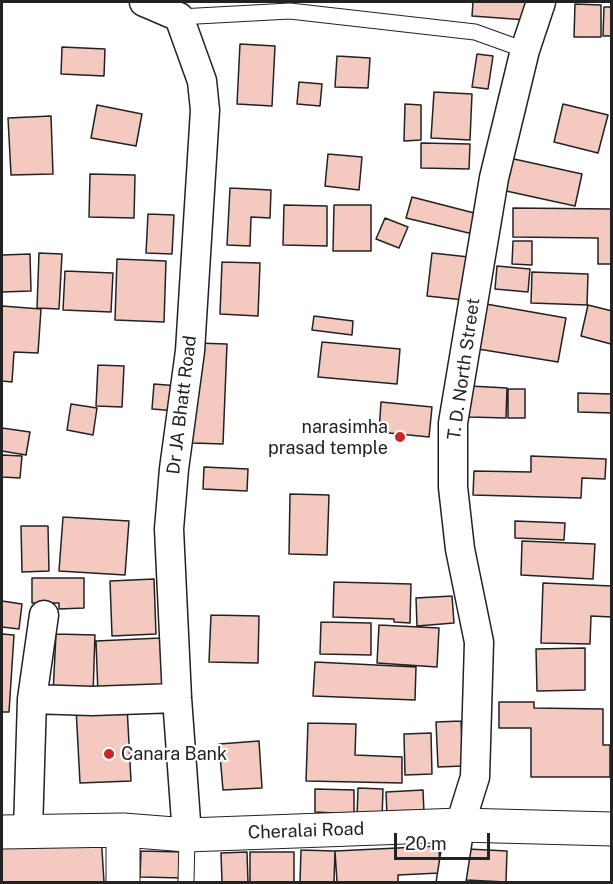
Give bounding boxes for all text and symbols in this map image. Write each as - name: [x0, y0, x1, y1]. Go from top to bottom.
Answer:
- street label: T. D. North Street: [443, 297, 485, 441]
- street label: Dr JA Bhatt Road: [163, 334, 201, 476]
- place label: narasimha prasad temple: [268, 416, 388, 458]
- marker: narasimha prasad temple: [393, 430, 407, 444]
- place label: Canara Bank: [121, 743, 227, 765]
- marker: Canara Bank: [102, 747, 116, 761]
- street label: Cheralai Road: [247, 818, 365, 844]
- scale bar: [397, 821, 493, 859]
- text: 20 m: [405, 833, 447, 854]

